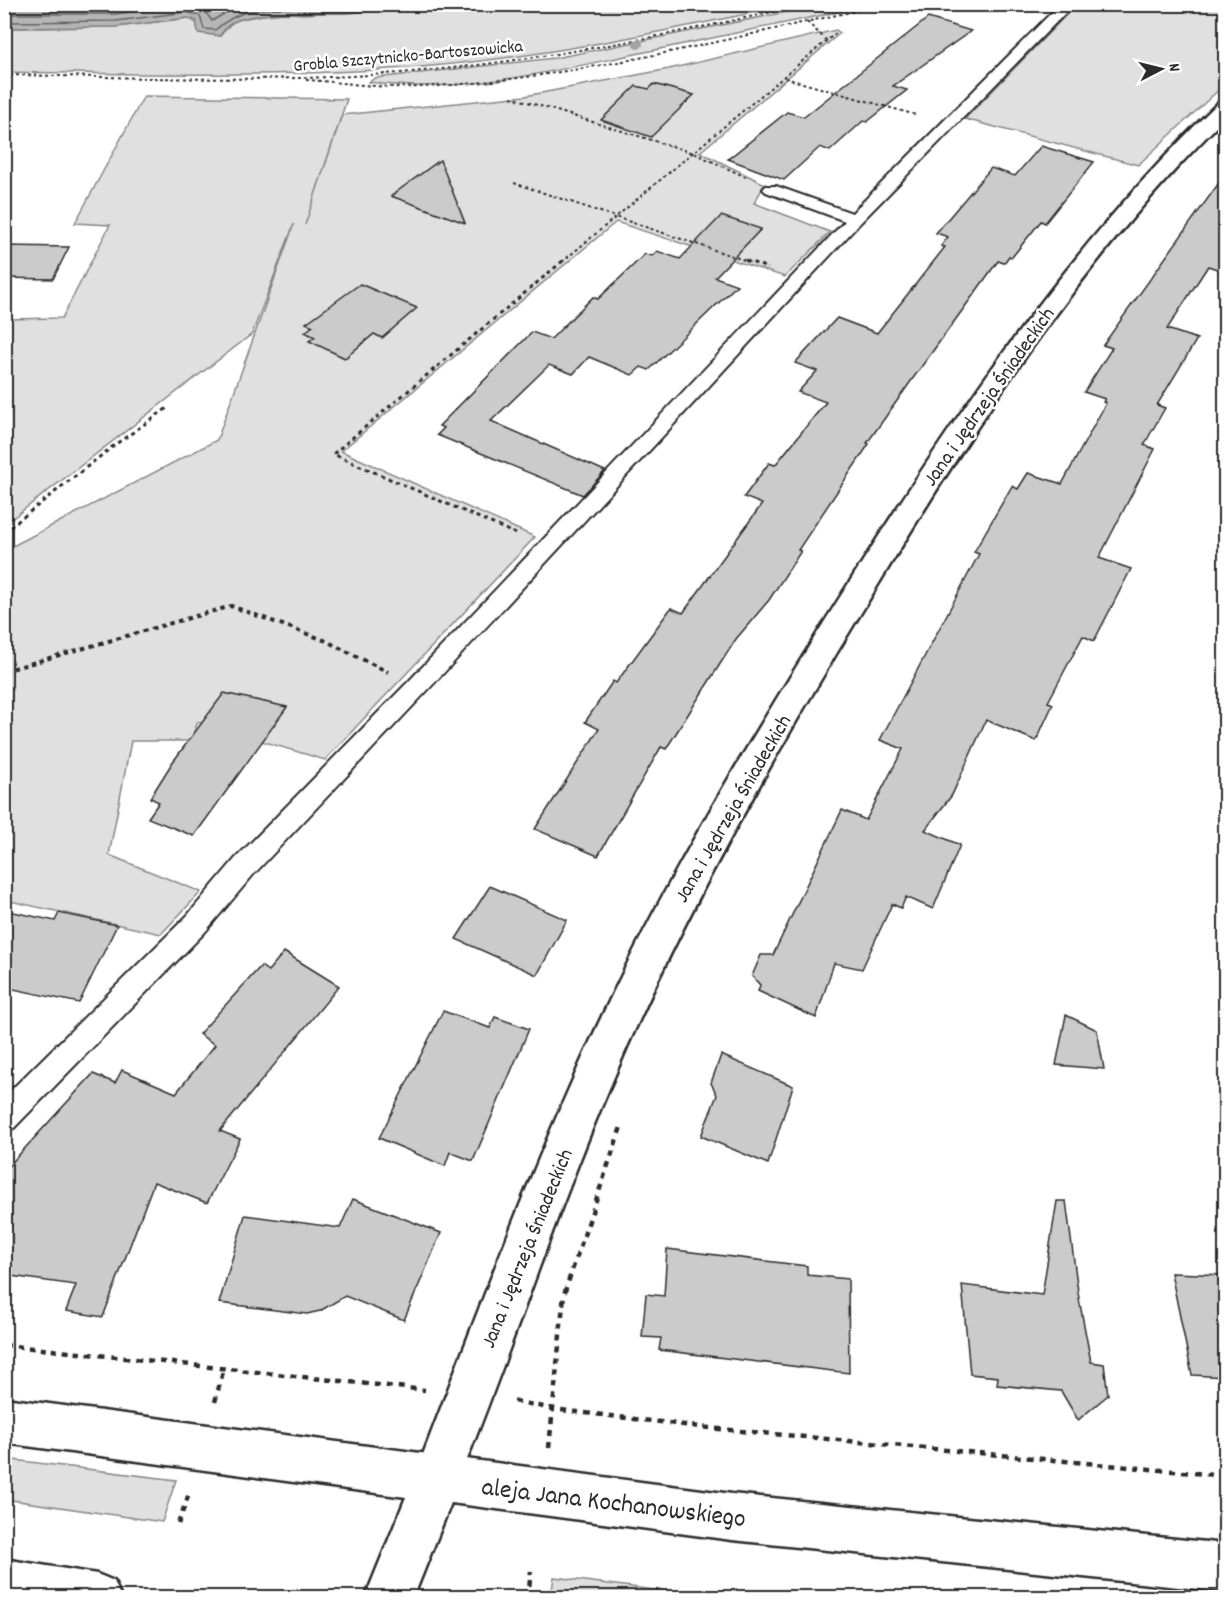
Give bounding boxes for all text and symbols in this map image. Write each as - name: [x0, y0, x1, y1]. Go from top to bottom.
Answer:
- street label: Grobla Szczytnicko-Bartoszowicka: [292, 35, 525, 80]
- north arrow: [1131, 39, 1191, 99]
- text: N: [1162, 62, 1185, 73]
- street label: Jana i Jędrzeja Śniadeckich: [917, 302, 1064, 493]
- street label: Jana i Jędrzeja Śniadeckich: [668, 710, 801, 909]
- street label: Jana i Jędrzeja Śniadeckich: [475, 1145, 582, 1353]
- street label: aleja Jana Kochanowskiego: [479, 1470, 748, 1539]

